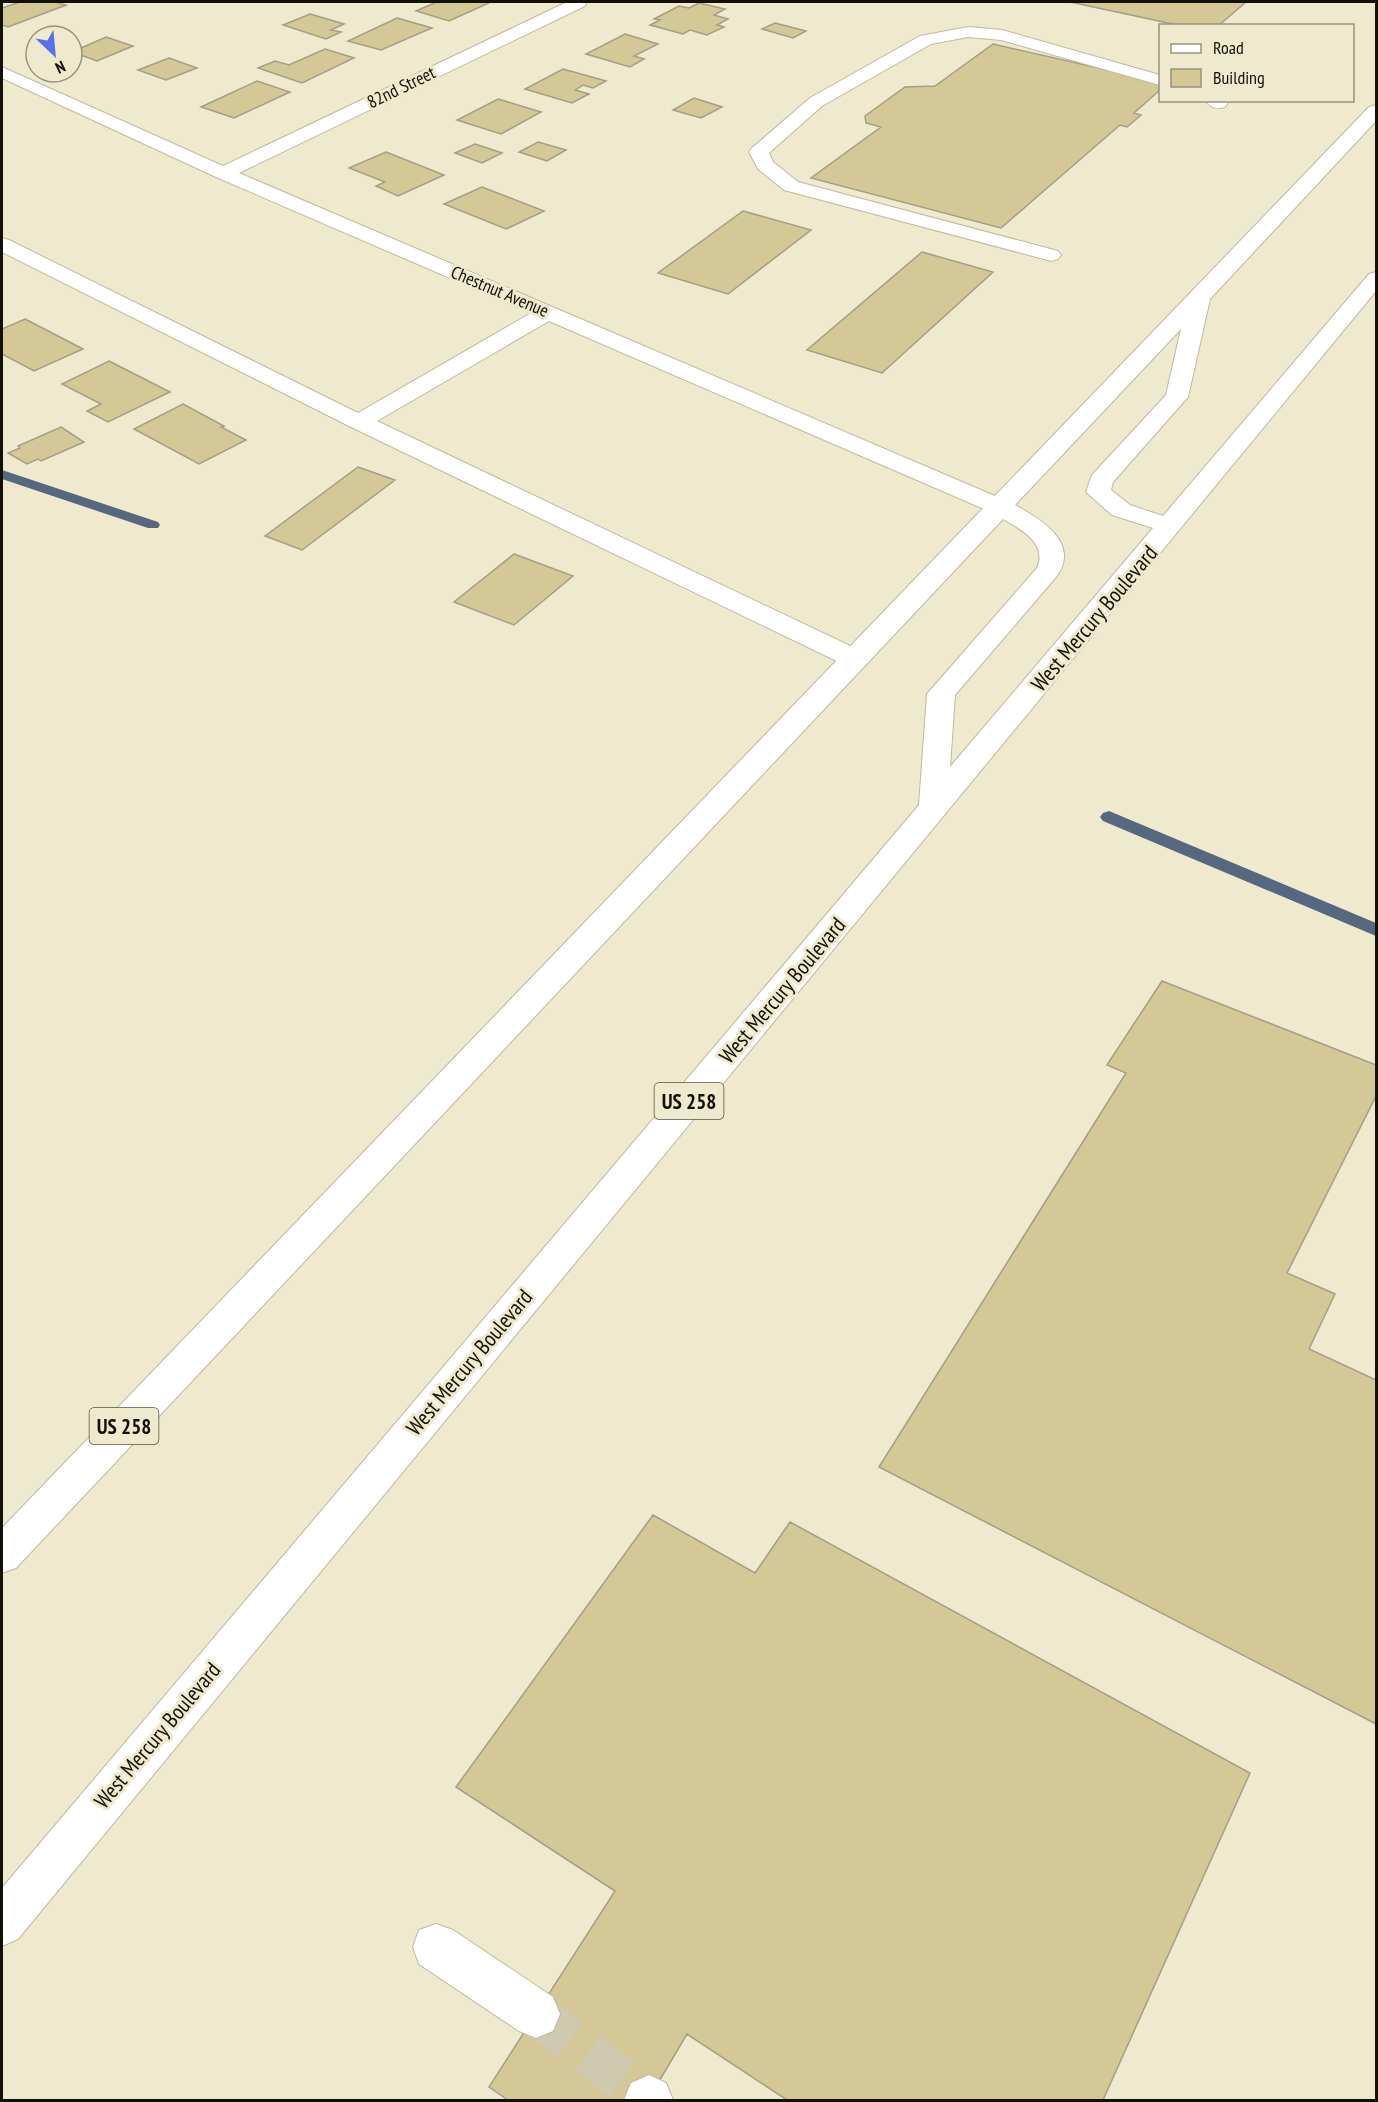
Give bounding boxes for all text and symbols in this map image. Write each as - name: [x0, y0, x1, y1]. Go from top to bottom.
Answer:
- north arrow: [24, 24, 84, 84]
- legend: [1159, 24, 1354, 102]
- text: Road: [1213, 36, 1244, 59]
- text: N: [52, 57, 69, 78]
- street label: 82nd Street: [363, 61, 439, 113]
- text: Building: [1213, 66, 1265, 89]
- street label: Chestnut Avenue: [448, 260, 552, 322]
- street label: West Mercury Boulevard: [1025, 539, 1163, 697]
- street label: West Mercury Boulevard: [713, 911, 851, 1069]
- road number: US 258: [654, 1083, 724, 1119]
- street label: West Mercury Boulevard: [400, 1283, 538, 1441]
- road number: US 258: [90, 1408, 158, 1444]
- street label: West Mercury Boulevard: [88, 1656, 226, 1814]

